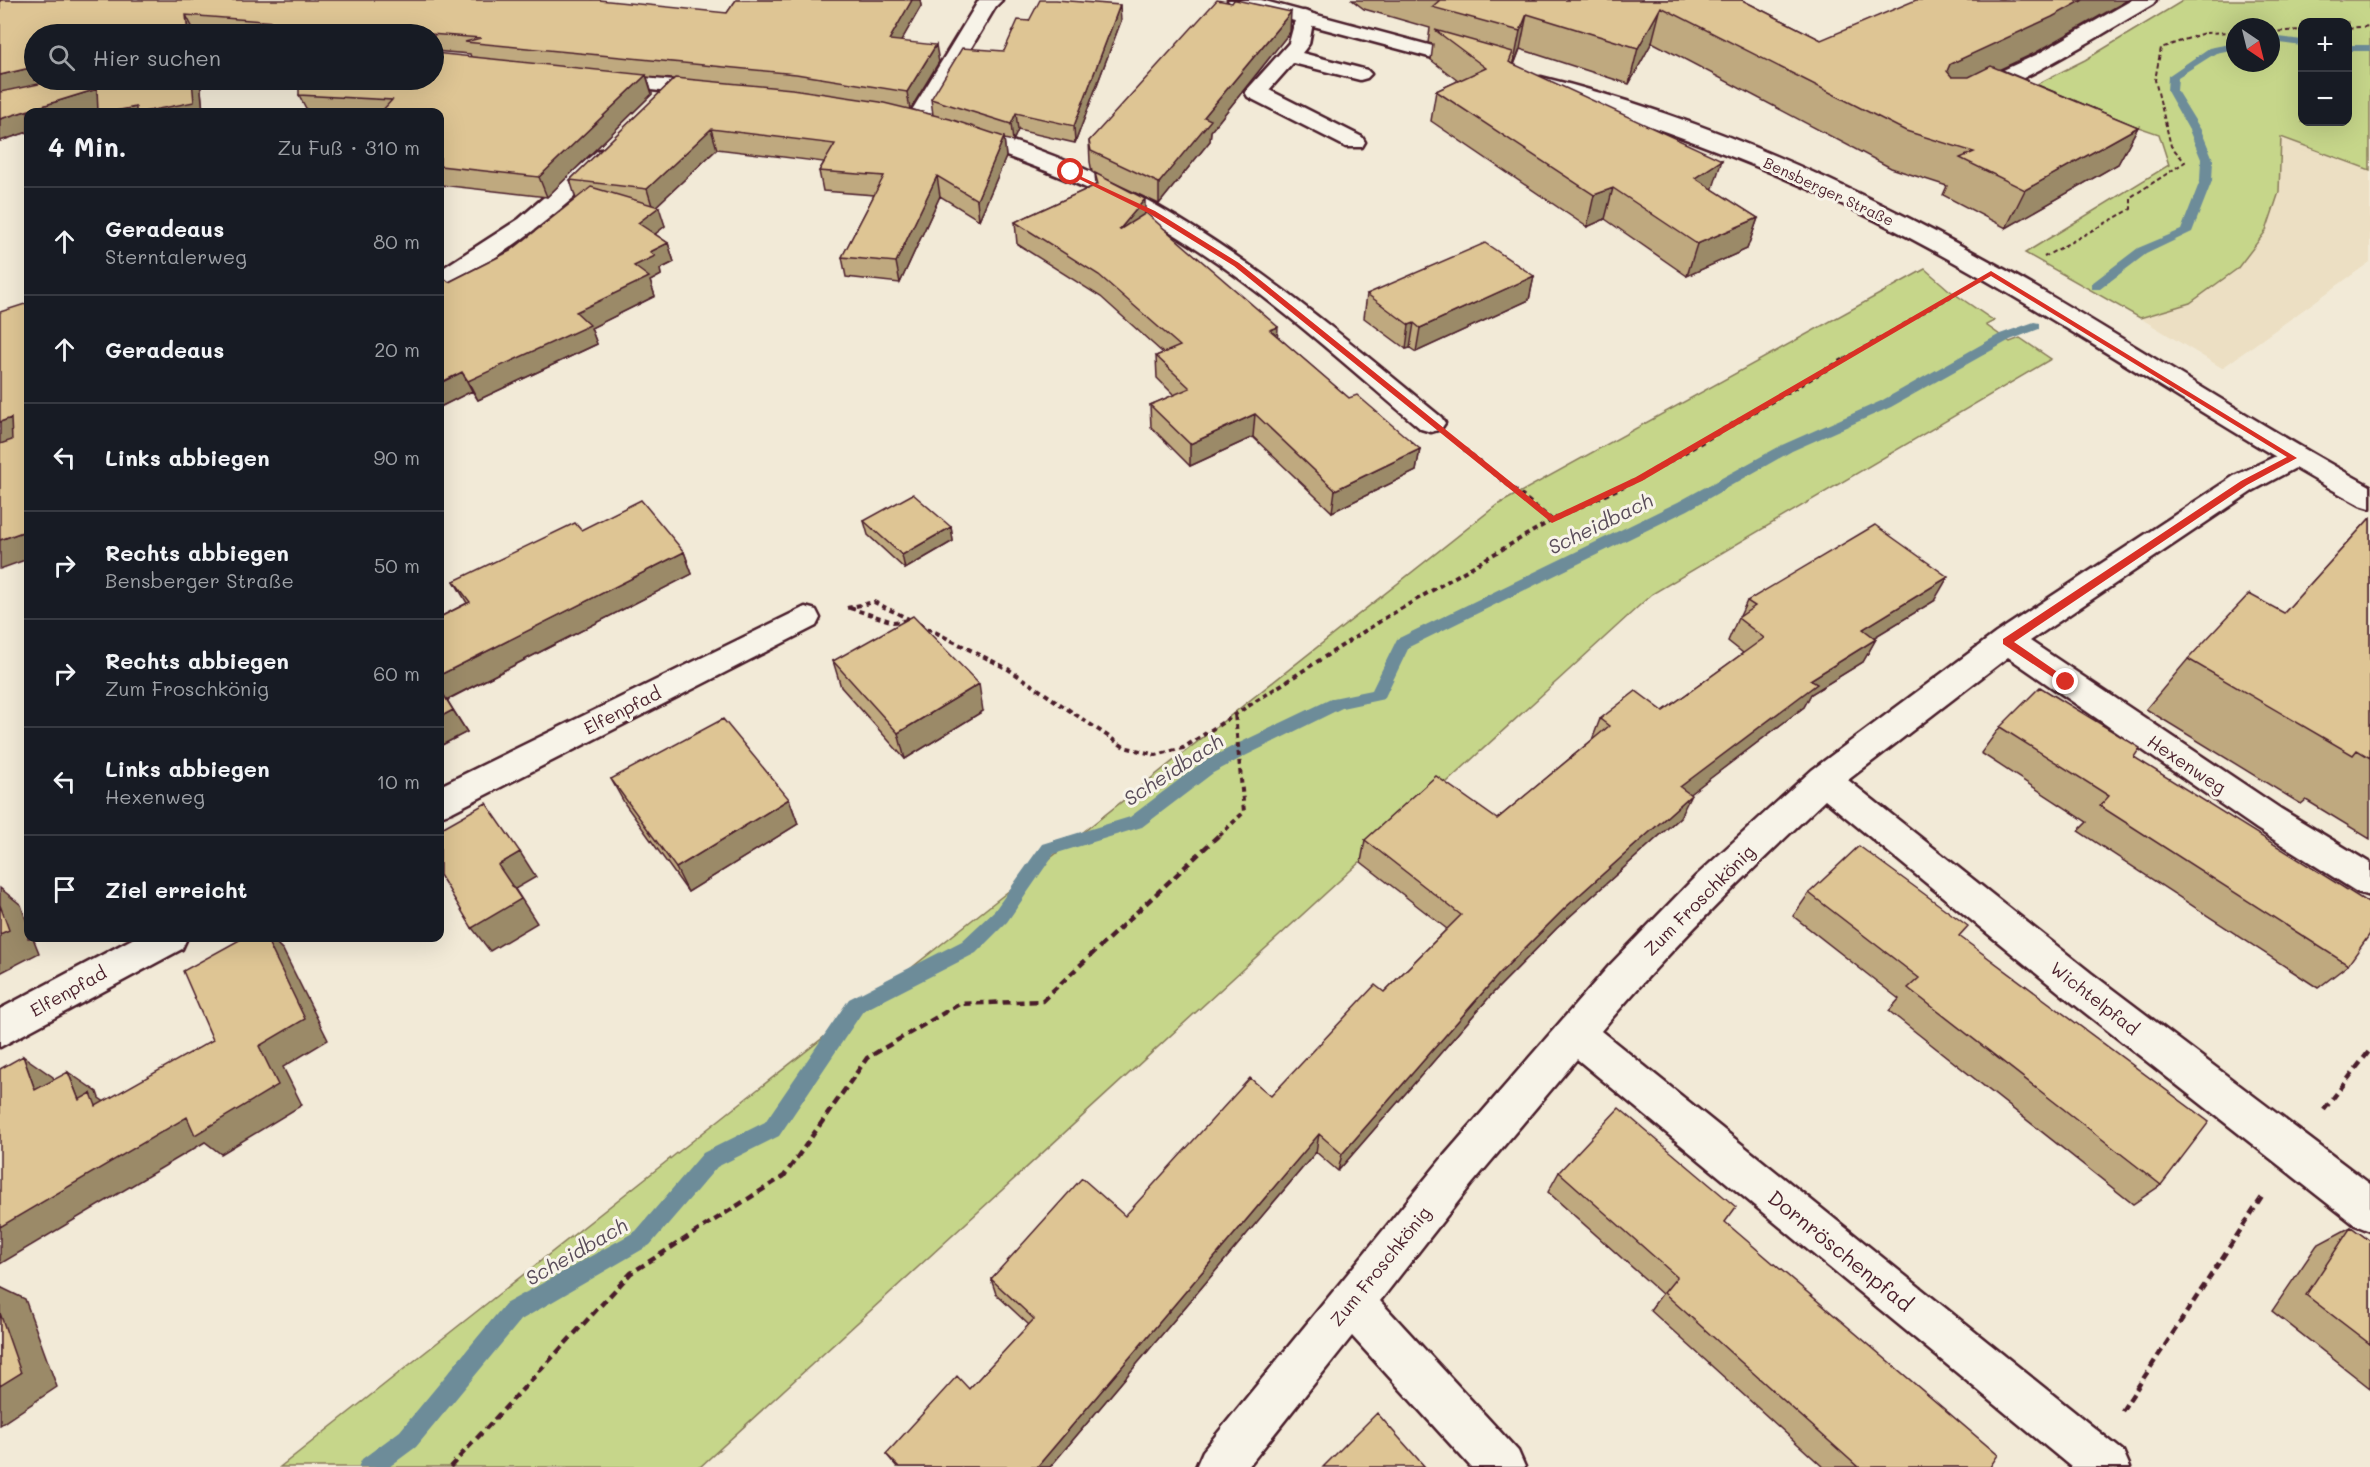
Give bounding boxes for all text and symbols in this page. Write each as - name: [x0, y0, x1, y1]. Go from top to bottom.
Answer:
- north arrow: [2226, 18, 2280, 72]
- map controls: [2298, 18, 2352, 126]
- button: +: [2298, 18, 2352, 72]
- search box: [24, 24, 444, 90]
- icon: search: [45, 41, 78, 74]
- text: Hier suchen: [93, 43, 221, 72]
- button: −: [2298, 72, 2352, 126]
- text: 4 Min.: [48, 130, 127, 164]
- text: Zu Fuß · 310 m: [278, 134, 420, 160]
- street label: Bensberger Straße: [1761, 152, 1897, 230]
- route start: [1057, 158, 1083, 184]
- text: Geradeaus: [105, 214, 224, 243]
- icon: ahead: [48, 225, 81, 258]
- text: 80 m: [373, 228, 420, 254]
- text: Sterntalerweg: [105, 243, 247, 269]
- icon: ahead: [48, 333, 81, 366]
- text: Geradeaus: [105, 335, 224, 364]
- text: 20 m: [374, 336, 420, 362]
- icon: left: [48, 441, 81, 474]
- text: Links abbiegen: [105, 443, 270, 472]
- text: 90 m: [374, 444, 420, 470]
- water label: Scheidbach: [1543, 486, 1657, 560]
- text: Rechts abbiegen: [105, 538, 289, 567]
- icon: right: [48, 549, 81, 582]
- text: 50 m: [374, 552, 420, 578]
- text: Bensberger Straße: [105, 567, 294, 593]
- text: Rechts abbiegen: [105, 646, 289, 675]
- icon: right: [48, 657, 81, 690]
- text: 60 m: [373, 660, 420, 686]
- route end: [2052, 668, 2078, 694]
- text: Zum Froschkönig: [105, 675, 269, 701]
- street label: Elfenpfad: [579, 680, 665, 740]
- water label: Scheidbach: [1118, 727, 1228, 811]
- street label: Hexenweg: [2143, 729, 2231, 799]
- text: Links abbiegen: [105, 754, 270, 783]
- icon: left: [48, 765, 81, 798]
- text: 10 m: [376, 768, 420, 794]
- text: Hexenweg: [105, 783, 205, 809]
- street label: Zum Froschkönig: [1638, 839, 1760, 961]
- icon: arrive: [48, 873, 81, 906]
- text: Ziel erreicht: [105, 875, 247, 904]
- street label: Wichtelpfad: [2046, 956, 2144, 1040]
- street label: Elfenpfad: [26, 960, 110, 1022]
- street label: Dornröschenpfad: [1763, 1183, 1919, 1317]
- street label: Zum Froschkönig: [1324, 1201, 1436, 1331]
- water label: Scheidbach: [520, 1211, 632, 1291]

